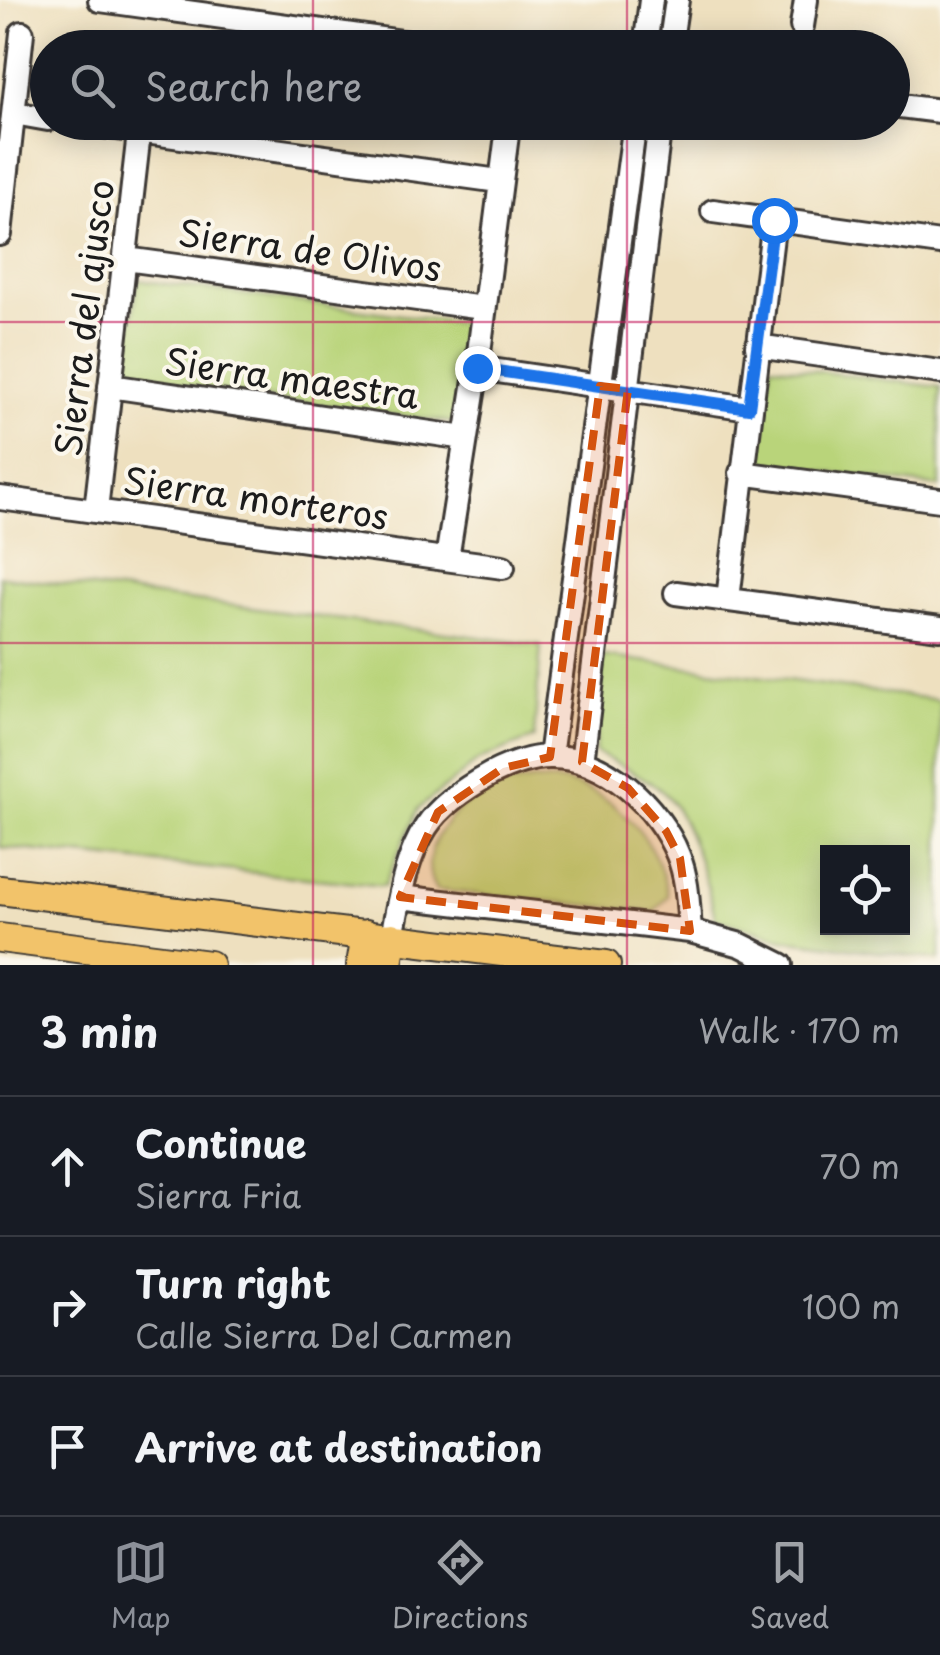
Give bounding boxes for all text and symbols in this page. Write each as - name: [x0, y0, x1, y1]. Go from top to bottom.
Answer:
- search box: [30, 30, 910, 140]
- text: Search here: [145, 57, 362, 114]
- icon: search: [65, 58, 120, 113]
- street label: Sierra del ajusco: [40, 177, 126, 459]
- route start: [752, 198, 798, 244]
- street label: Sierra de Olivos: [175, 204, 445, 294]
- street label: Sierra maestra: [162, 333, 423, 421]
- route end: [455, 346, 501, 392]
- street label: Sierra morteros: [120, 452, 392, 542]
- map controls: [820, 845, 910, 935]
- button: locate: [820, 845, 910, 935]
- text: 3 min: [40, 999, 158, 1062]
- text: Walk · 170 m: [698, 1006, 900, 1054]
- text: Continue: [135, 1114, 306, 1171]
- icon: ahead: [40, 1139, 95, 1194]
- text: 70 m: [820, 1142, 900, 1190]
- text: Sierra Fria: [135, 1171, 301, 1219]
- text: Turn right: [135, 1254, 331, 1311]
- icon: right: [40, 1279, 95, 1334]
- text: 100 m: [802, 1282, 900, 1330]
- text: Calle Sierra Del Carmen: [135, 1311, 512, 1359]
- text: Arrive at destination: [135, 1418, 543, 1475]
- icon: arrive: [40, 1419, 95, 1474]
- tab: Map: [111, 1535, 171, 1638]
- tab: Directions: [392, 1535, 528, 1638]
- tab: Saved: [750, 1535, 829, 1638]

